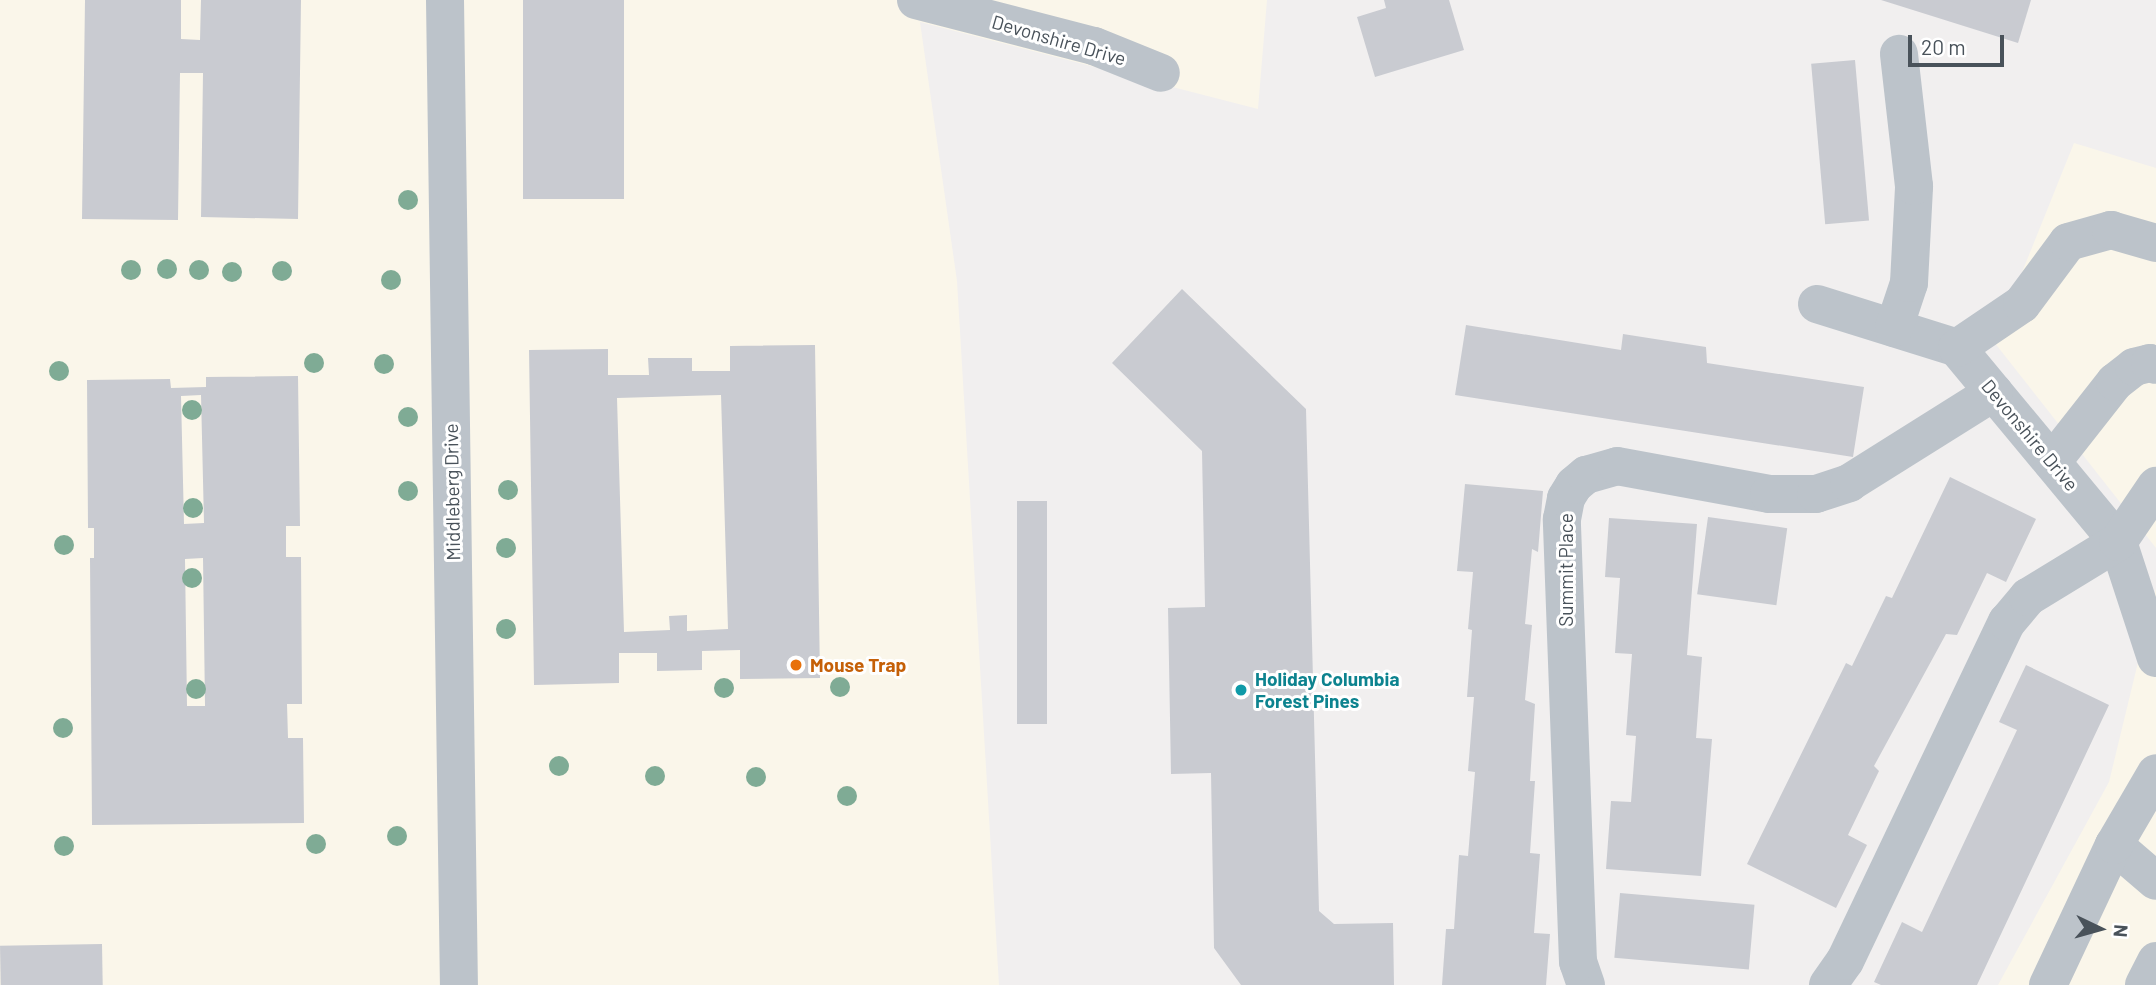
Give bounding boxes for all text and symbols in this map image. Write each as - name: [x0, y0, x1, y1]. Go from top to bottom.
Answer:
- street label: Devonshire Drive: [989, 10, 1129, 70]
- scale bar: [1911, 21, 2007, 65]
- text: 20 m: [1921, 34, 1966, 59]
- street label: Devonshire Drive: [1977, 375, 2083, 495]
- street label: Middleberg Drive: [439, 423, 465, 561]
- street label: Summit Place: [1555, 513, 1577, 627]
- place label: Mouse Trap: [810, 654, 906, 676]
- marker: Mouse Trap: [788, 657, 804, 673]
- place label: Holiday Columbia Forest Pines: [1255, 668, 1399, 712]
- marker: Holiday Columbia Forest Pines: [1233, 682, 1249, 698]
- north arrow: [2065, 894, 2135, 964]
- text: N: [2109, 924, 2133, 938]

